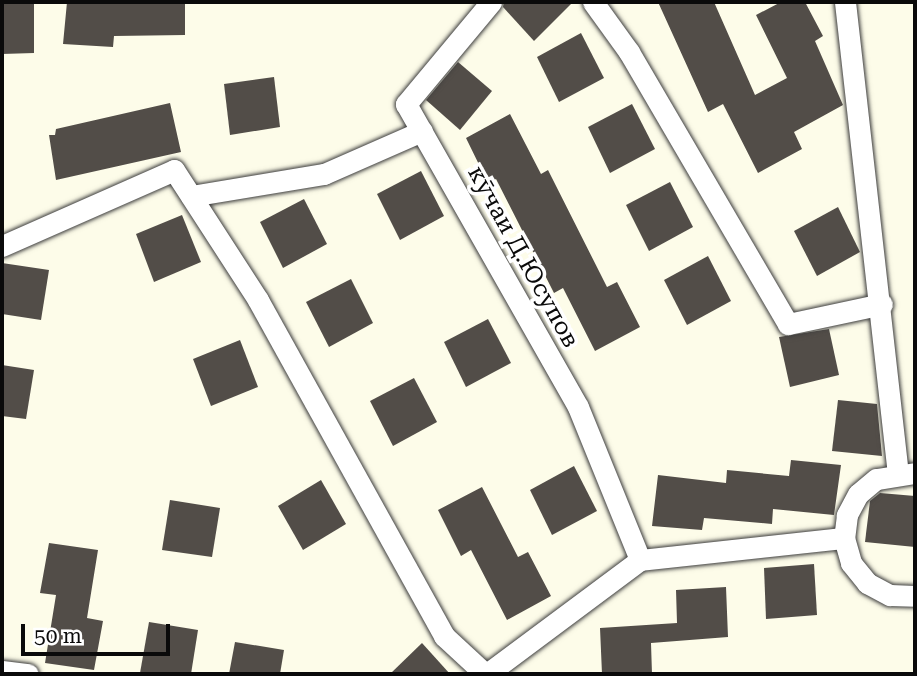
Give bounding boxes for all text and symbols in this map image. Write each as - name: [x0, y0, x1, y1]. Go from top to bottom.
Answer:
- street label: кӯчаи Д.Юсупов: [461, 161, 585, 353]
- scale bar: [24, 610, 173, 654]
- text: 50 m: [34, 624, 82, 648]

